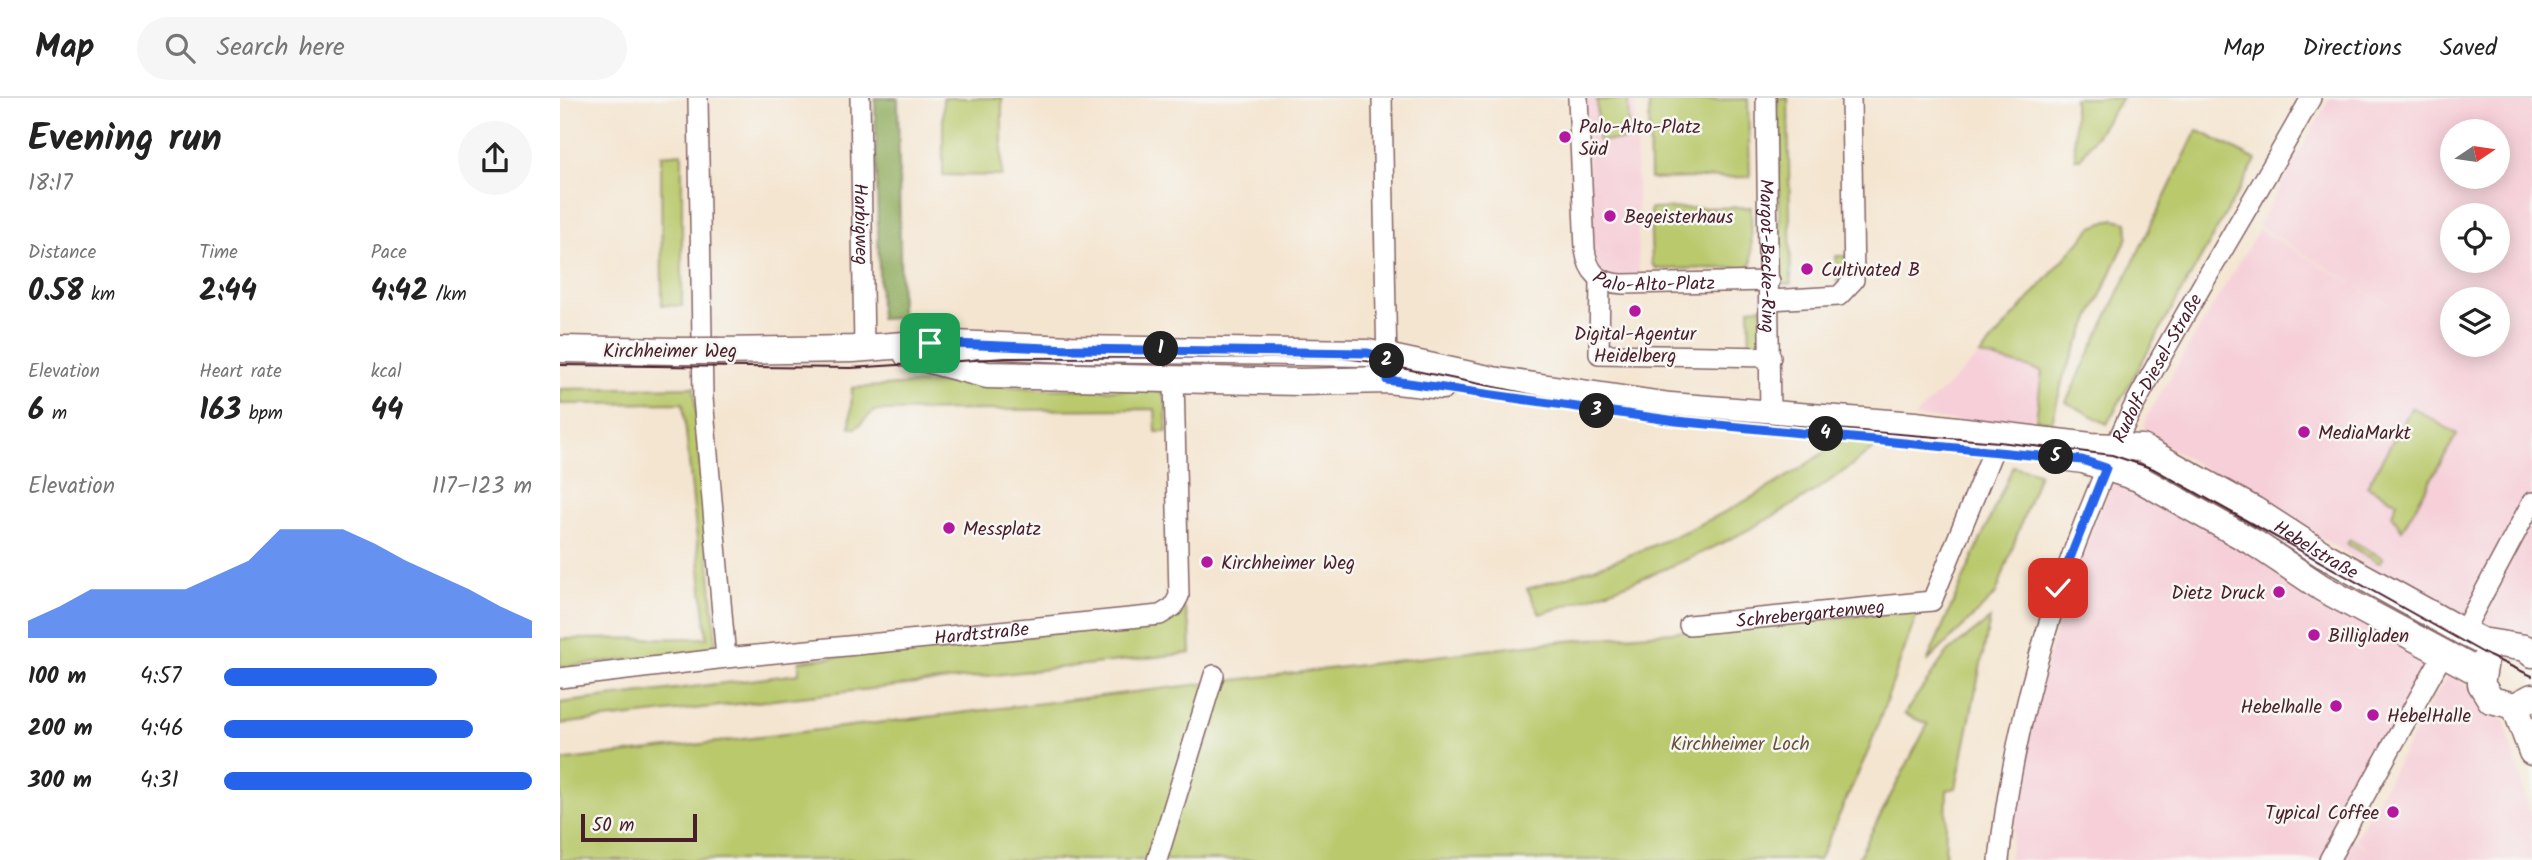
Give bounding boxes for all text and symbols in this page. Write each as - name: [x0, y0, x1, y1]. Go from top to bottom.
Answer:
- search box: [137, 17, 627, 80]
- text: Map: [35, 22, 95, 75]
- text: Search here: [217, 27, 345, 69]
- icon: search: [161, 29, 199, 67]
- text: Map: [2223, 29, 2265, 68]
- text: Directions: [2303, 29, 2402, 68]
- text: Saved: [2440, 29, 2497, 68]
- text: Evening run: [28, 110, 222, 170]
- place label: Palo-Alto-Platz Süd: [1579, 113, 1701, 165]
- north arrow: [2440, 119, 2510, 189]
- map controls: [2440, 119, 2510, 357]
- button: share: [458, 121, 532, 195]
- marker: Palo-Alto-Platz Süd: [1557, 129, 1573, 145]
- text: 18:17: [28, 166, 73, 202]
- street label: Margot-Becke-Ring: [1750, 179, 1782, 333]
- street label: Harbigweg: [844, 183, 876, 265]
- place label: Begeisterhaus: [1624, 203, 1733, 233]
- button: locate: [2440, 203, 2510, 273]
- marker: Begeisterhaus: [1602, 208, 1618, 224]
- text: Distance: [28, 238, 96, 268]
- text: Time: [199, 238, 238, 268]
- text: Pace: [371, 238, 407, 268]
- place label: Cultivated B: [1821, 256, 1920, 286]
- marker: Cultivated B: [1799, 261, 1815, 277]
- street label: Palo-Alto-Platz: [1586, 264, 1715, 301]
- text: 0.58: [28, 268, 83, 316]
- text: 2:44: [199, 268, 257, 316]
- text: 4:42: [371, 268, 428, 316]
- text: km: [83, 280, 115, 310]
- text: /km: [428, 280, 467, 310]
- button: layers: [2440, 287, 2510, 357]
- street label: Rudolf-Diesel-Straße: [2105, 288, 2211, 448]
- marker: Digital-Agentur Heidelberg: [1627, 303, 1643, 319]
- pin: [900, 313, 960, 373]
- place label: Digital-Agentur Heidelberg: [1574, 320, 1698, 372]
- icon: arrive: [911, 324, 949, 362]
- pin: 1: [1144, 331, 1178, 366]
- text: 1: [1158, 333, 1163, 363]
- street label: Kirchheimer Weg: [603, 337, 737, 367]
- pin: 2: [1370, 344, 1404, 378]
- text: 2: [1381, 345, 1392, 375]
- text: Elevation: [28, 357, 100, 387]
- text: Heart rate: [199, 357, 282, 387]
- text: kcal: [371, 357, 402, 387]
- text: 6: [28, 387, 44, 435]
- text: 163: [199, 387, 241, 435]
- text: 44: [371, 387, 403, 435]
- pin: 3: [1580, 394, 1614, 428]
- text: 3: [1591, 395, 1602, 425]
- text: m: [44, 399, 67, 429]
- text: bpm: [241, 399, 283, 429]
- pin: 4: [1808, 416, 1844, 452]
- text: 4: [1820, 418, 1831, 448]
- place label: MediaMarkt: [2318, 419, 2412, 449]
- marker: MediaMarkt: [2296, 424, 2312, 440]
- pin: 5: [2038, 440, 2074, 474]
- text: 5: [2051, 441, 2060, 471]
- text: Elevation: [28, 469, 115, 505]
- text: 117–123 m: [432, 469, 532, 505]
- street label: Hebelstraße: [2267, 513, 2364, 588]
- place label: Messplatz: [963, 515, 1041, 545]
- marker: Messplatz: [941, 520, 957, 536]
- place label: Kirchheimer Weg: [1221, 549, 1355, 579]
- marker: Kirchheimer Weg: [1199, 554, 1215, 570]
- pin: [2028, 558, 2088, 618]
- icon: check: [2039, 569, 2077, 607]
- place label: Dietz Druck: [2171, 579, 2265, 609]
- marker: Dietz Druck: [2271, 584, 2287, 600]
- street label: Schrebergartenweg: [1735, 593, 1886, 637]
- street label: Hardtstraße: [933, 615, 1031, 654]
- place label: Billigladen: [2328, 622, 2409, 652]
- marker: Billigladen: [2306, 627, 2322, 643]
- text: 100 m: [28, 659, 86, 695]
- text: 4:57: [140, 659, 181, 695]
- place label: Hebelhalle: [2241, 693, 2322, 723]
- marker: Hebelhalle: [2328, 698, 2344, 714]
- place label: HebelHalle: [2387, 702, 2471, 732]
- marker: HebelHalle: [2365, 707, 2381, 723]
- text: 200 m: [28, 711, 93, 747]
- text: 4:46: [140, 711, 184, 747]
- park label: Kirchheimer Loch: [1670, 730, 1810, 760]
- text: 300 m: [28, 763, 92, 799]
- text: 4:31: [140, 763, 179, 799]
- place label: Typical Coffee: [2265, 799, 2379, 829]
- marker: Typical Coffee: [2385, 804, 2401, 820]
- scale bar: [581, 811, 696, 843]
- text: 50 m: [592, 811, 634, 841]

